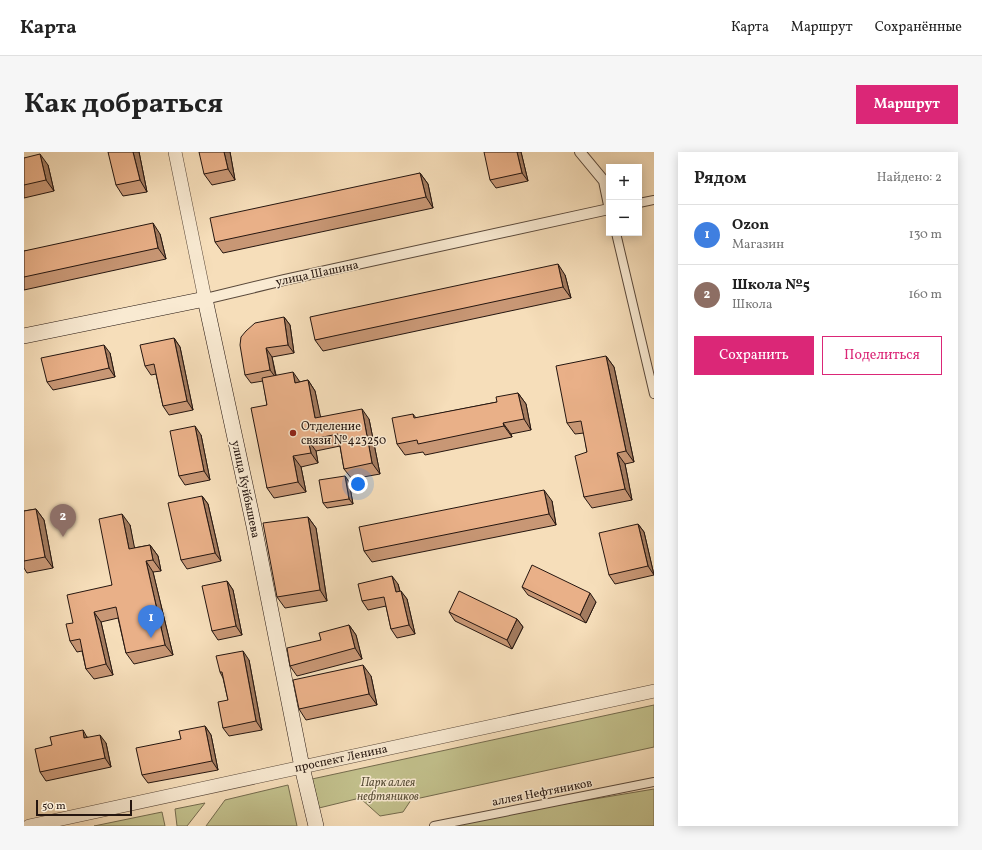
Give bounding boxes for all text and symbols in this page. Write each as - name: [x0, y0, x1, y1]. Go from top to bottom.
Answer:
- text: Карта: [20, 15, 77, 41]
- text: Карта: [731, 18, 769, 37]
- text: Маршрут: [791, 18, 853, 37]
- text: Сохранённые: [875, 18, 962, 37]
- text: Как добраться: [24, 85, 223, 124]
- button: Маршрут: [856, 85, 958, 124]
- map controls: [606, 164, 642, 236]
- button: +: [606, 164, 642, 200]
- text: Рядом: [694, 167, 747, 190]
- text: Найдено: 2: [877, 169, 942, 187]
- button: −: [606, 200, 642, 236]
- text: Ozon: [732, 215, 769, 236]
- text: 1: [704, 226, 710, 244]
- text: 130 m: [909, 226, 942, 244]
- text: Магазин: [732, 236, 784, 254]
- street label: улица Шашина: [274, 257, 360, 291]
- text: Школа №5: [732, 275, 810, 296]
- text: 2: [704, 286, 710, 304]
- text: 160 m: [908, 286, 942, 304]
- text: Школа: [732, 296, 772, 314]
- button: Сохранить: [694, 336, 814, 375]
- button: Поделиться: [822, 336, 942, 375]
- place label: Отделение связи №423250: [301, 419, 386, 449]
- marker: Отделение связи №423250: [288, 428, 298, 438]
- street label: улица Куйбышева: [227, 439, 263, 540]
- your location: [348, 474, 368, 494]
- pin: 2: [50, 504, 76, 537]
- pin: 1: [138, 605, 164, 638]
- street label: проспект Ленина: [293, 741, 389, 777]
- park label: Парк аллея нефтяников: [357, 775, 419, 805]
- street label: аллея Нефтяников: [491, 775, 594, 811]
- scale bar: [36, 798, 132, 817]
- text: 50 m: [42, 799, 66, 814]

